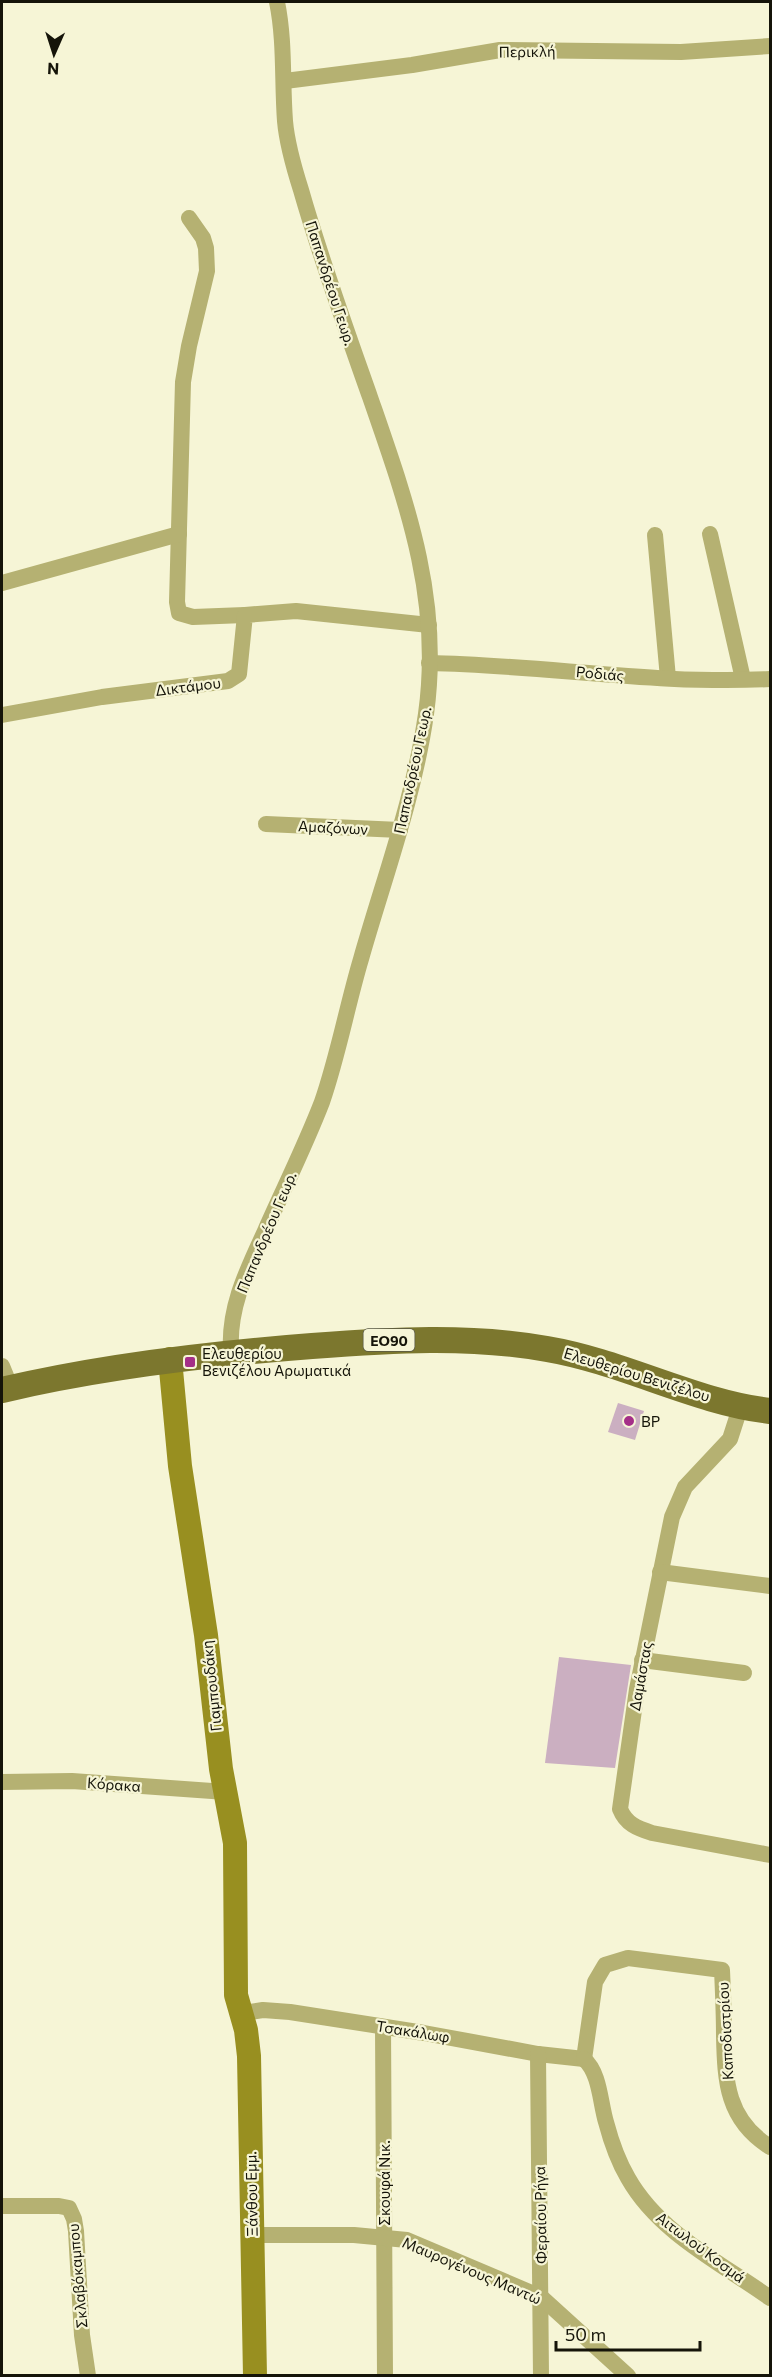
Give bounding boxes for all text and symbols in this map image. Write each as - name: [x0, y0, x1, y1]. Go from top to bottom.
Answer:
- north arrow: [24, 24, 84, 84]
- street label: Περικλή: [498, 42, 556, 60]
- text: N: [47, 60, 60, 79]
- street label: Παπανδρέου Γεωρ.: [302, 218, 360, 348]
- street label: Ροδιάς: [575, 662, 625, 684]
- street label: Δικτάμου: [154, 673, 222, 699]
- street label: Παπανδρέου Γεωρ.: [390, 705, 434, 835]
- street label: Αμαζόνων: [298, 816, 369, 838]
- street label: Παπανδρέου Γεωρ.: [232, 1169, 300, 1295]
- road number: ΕΟ90: [364, 1329, 414, 1351]
- street label: Ελευθερίου Βενιζέλου: [562, 1343, 712, 1405]
- place label: Ελευθερίου Βενιζέλου Αρωματικά: [202, 1344, 351, 1379]
- marker: Ελευθερίου Βενιζέλου Αρωματικά: [183, 1355, 197, 1369]
- place label: BP: [641, 1412, 660, 1430]
- marker: BP: [622, 1414, 636, 1428]
- street label: Γιαμπουδάκη: [197, 1640, 225, 1732]
- street label: Δαμάστας: [625, 1640, 655, 1712]
- street label: Κόρακα: [87, 1773, 141, 1795]
- street label: Καποδιστρίου: [713, 1982, 737, 2080]
- street label: Τσακάλωφ: [375, 2016, 451, 2046]
- street label: Σκουφά Νικ.: [375, 2140, 393, 2226]
- street label: Ξάνθου Εμμ.: [241, 2151, 261, 2237]
- street label: Φεραίου Ρήγα: [530, 2166, 550, 2264]
- street label: Αιτωλού Κοσμά: [653, 2208, 749, 2286]
- street label: Σκλαβόκαμπου: [63, 2223, 91, 2329]
- street label: Μαυρογένους Μαντώ: [400, 2233, 544, 2307]
- scale bar: [556, 2314, 700, 2352]
- text: 50 m: [565, 2323, 606, 2345]

